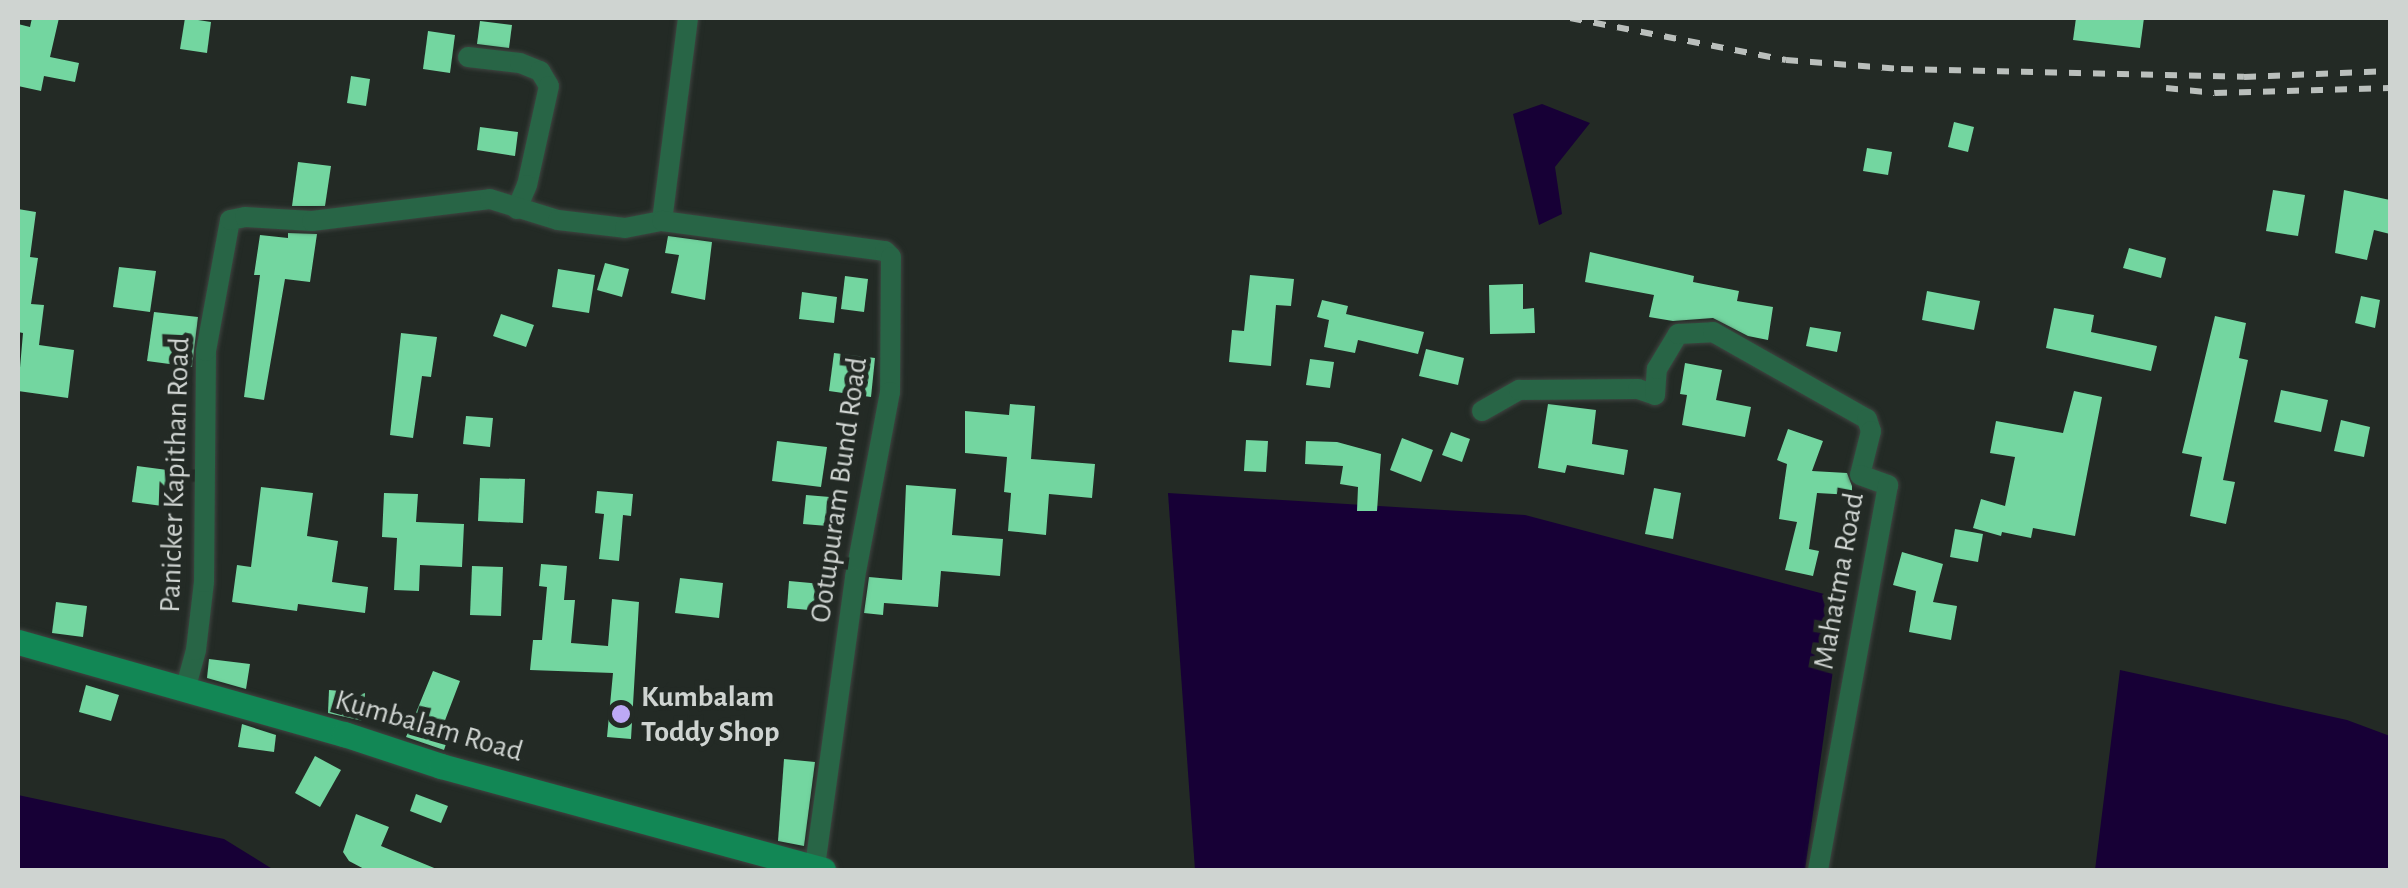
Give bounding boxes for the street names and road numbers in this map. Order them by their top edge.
street label: Panicker Kapithan Road [152,337,198,613]
street label: Ootupuram Bund Road [803,355,875,625]
street label: Mahatma Road [1806,490,1872,672]
street label: Kumbalam Road [331,682,527,770]

